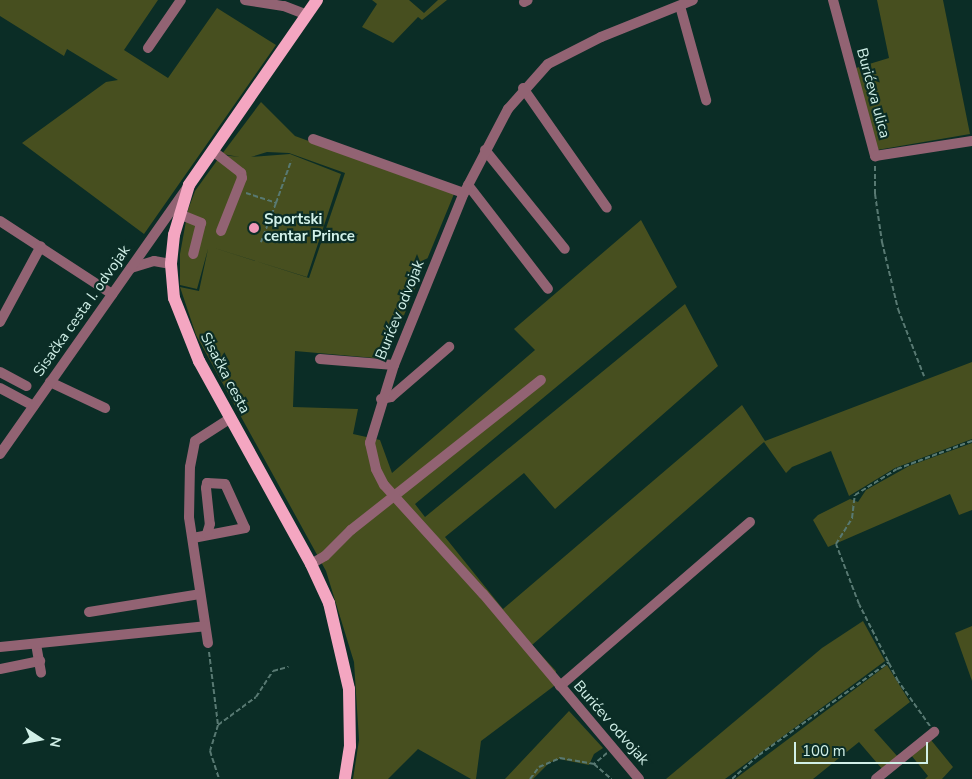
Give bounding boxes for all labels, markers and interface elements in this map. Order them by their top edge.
street label: Burićeva ulica [852,46,894,140]
place label: Sportski centar Prince [264,210,355,245]
marker: Sportski centar Prince [248,222,260,234]
street label: Sisačka cesta I. odvojak [30,242,134,380]
street label: Burićev odvojak [372,258,428,362]
street label: Sisačka cesta [196,329,254,417]
street label: Burićev odvojak [570,677,652,769]
north arrow [15,714,65,764]
scale bar [797,732,931,764]
text: N [45,735,66,749]
text: 100 m [802,741,846,761]

